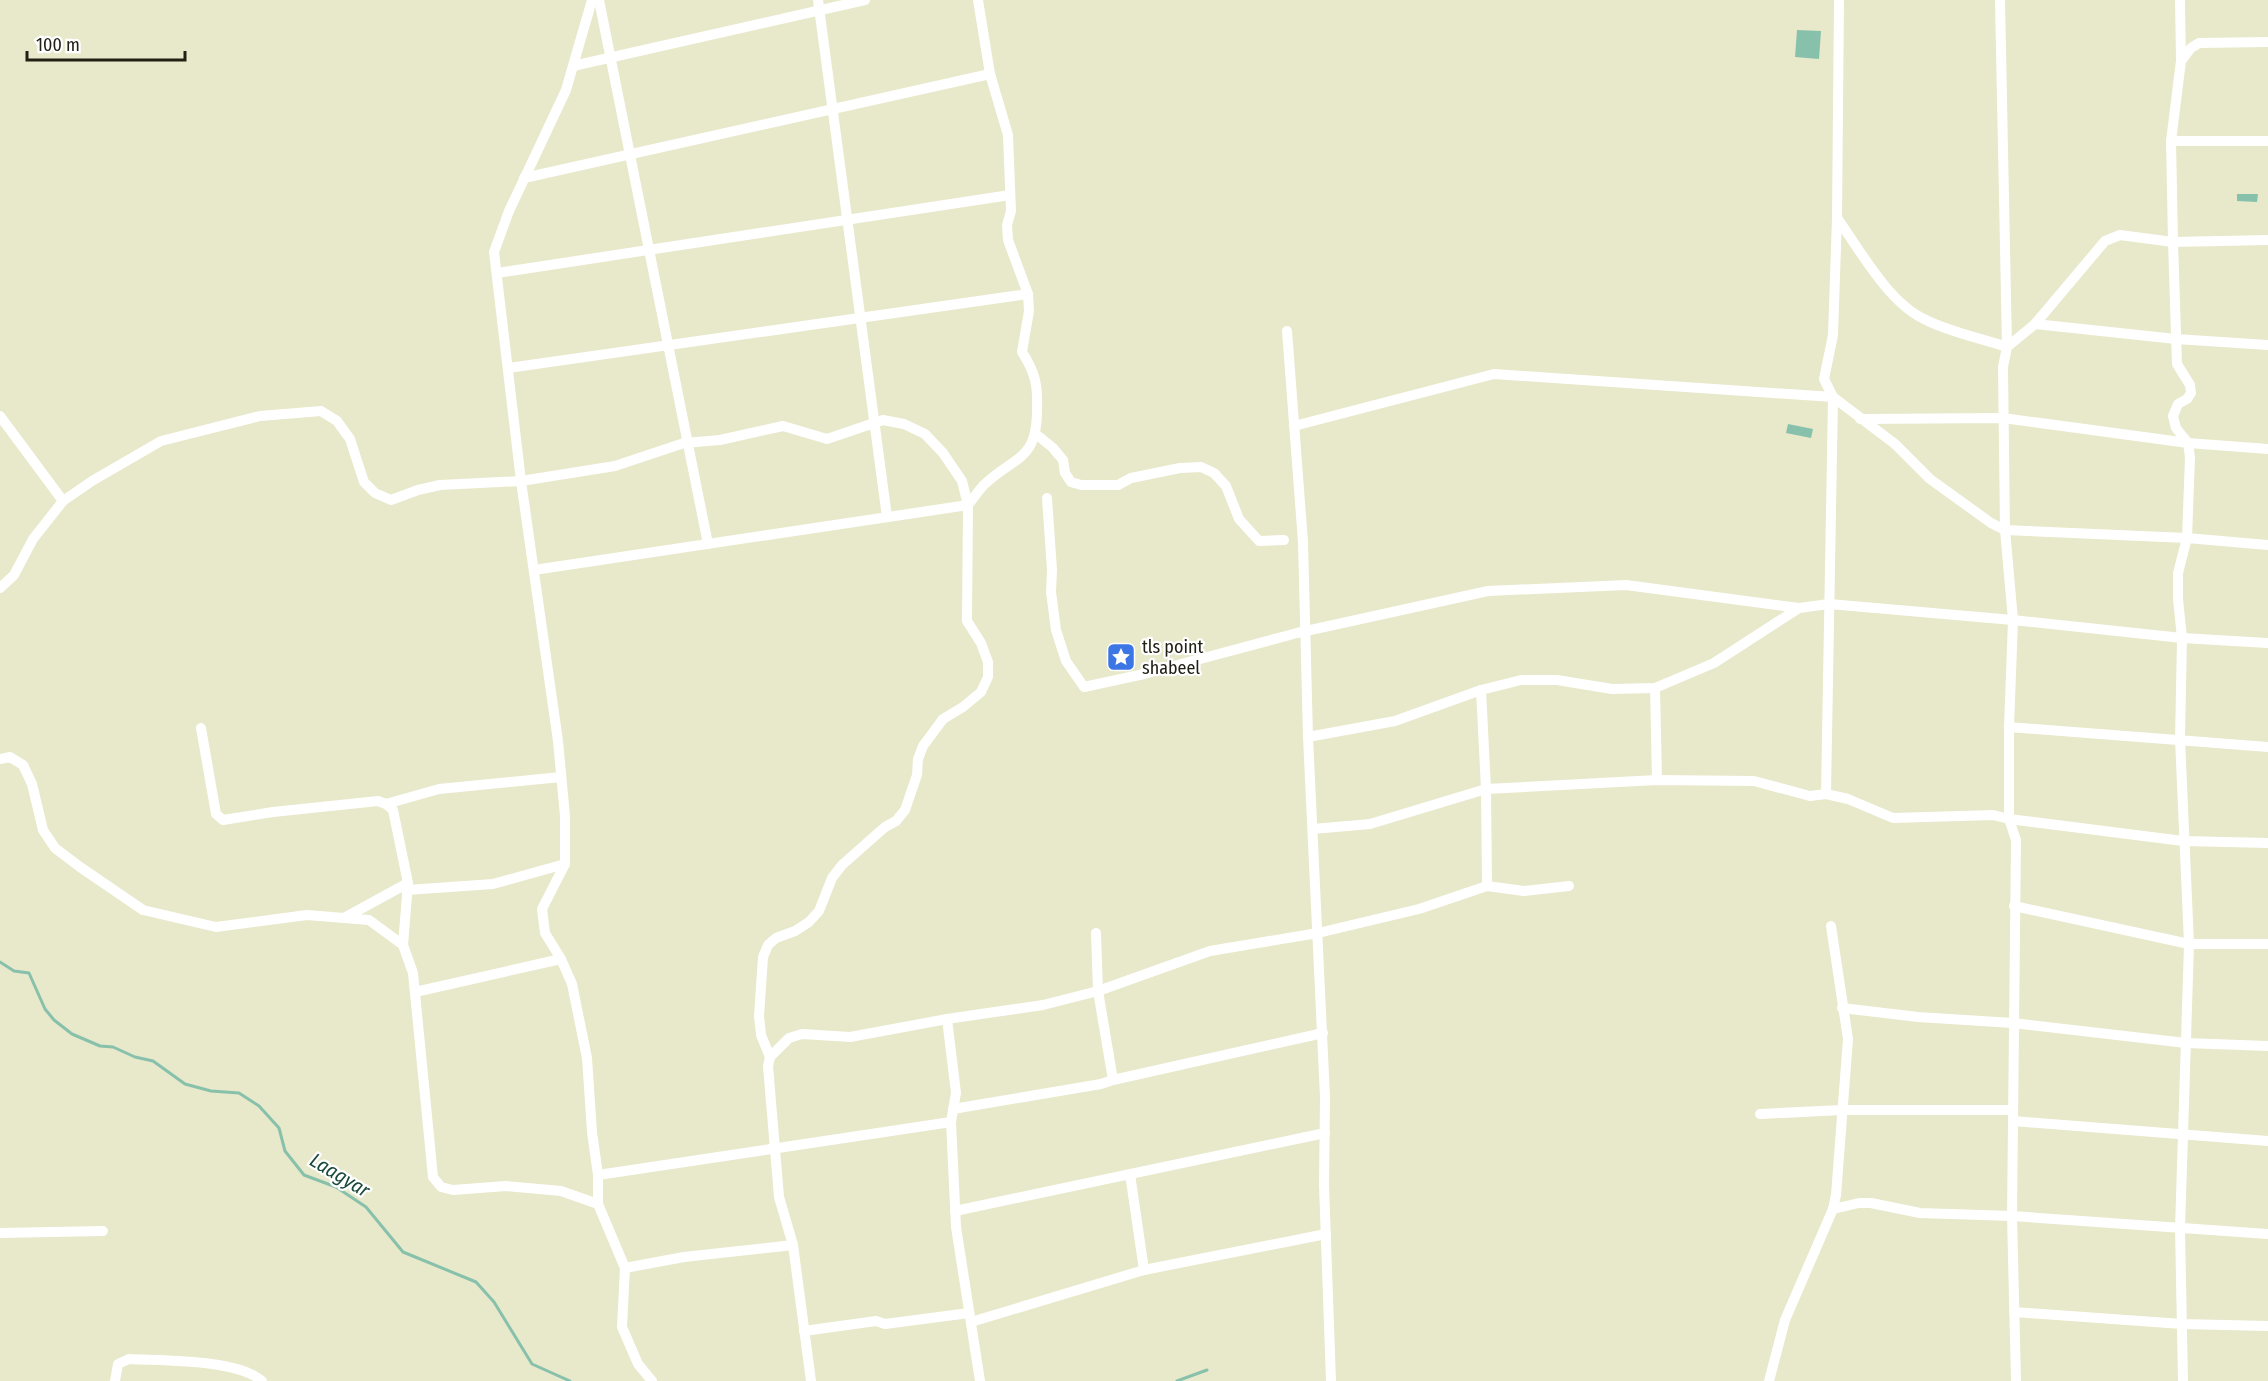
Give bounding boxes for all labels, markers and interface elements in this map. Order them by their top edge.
scale bar [27,24,184,62]
text: 100 m [36,34,80,56]
place label: tls point shabeel [1142,636,1203,679]
place icon: tls point shabeel [1105,641,1137,673]
water label: Laagyar [306,1148,375,1203]

